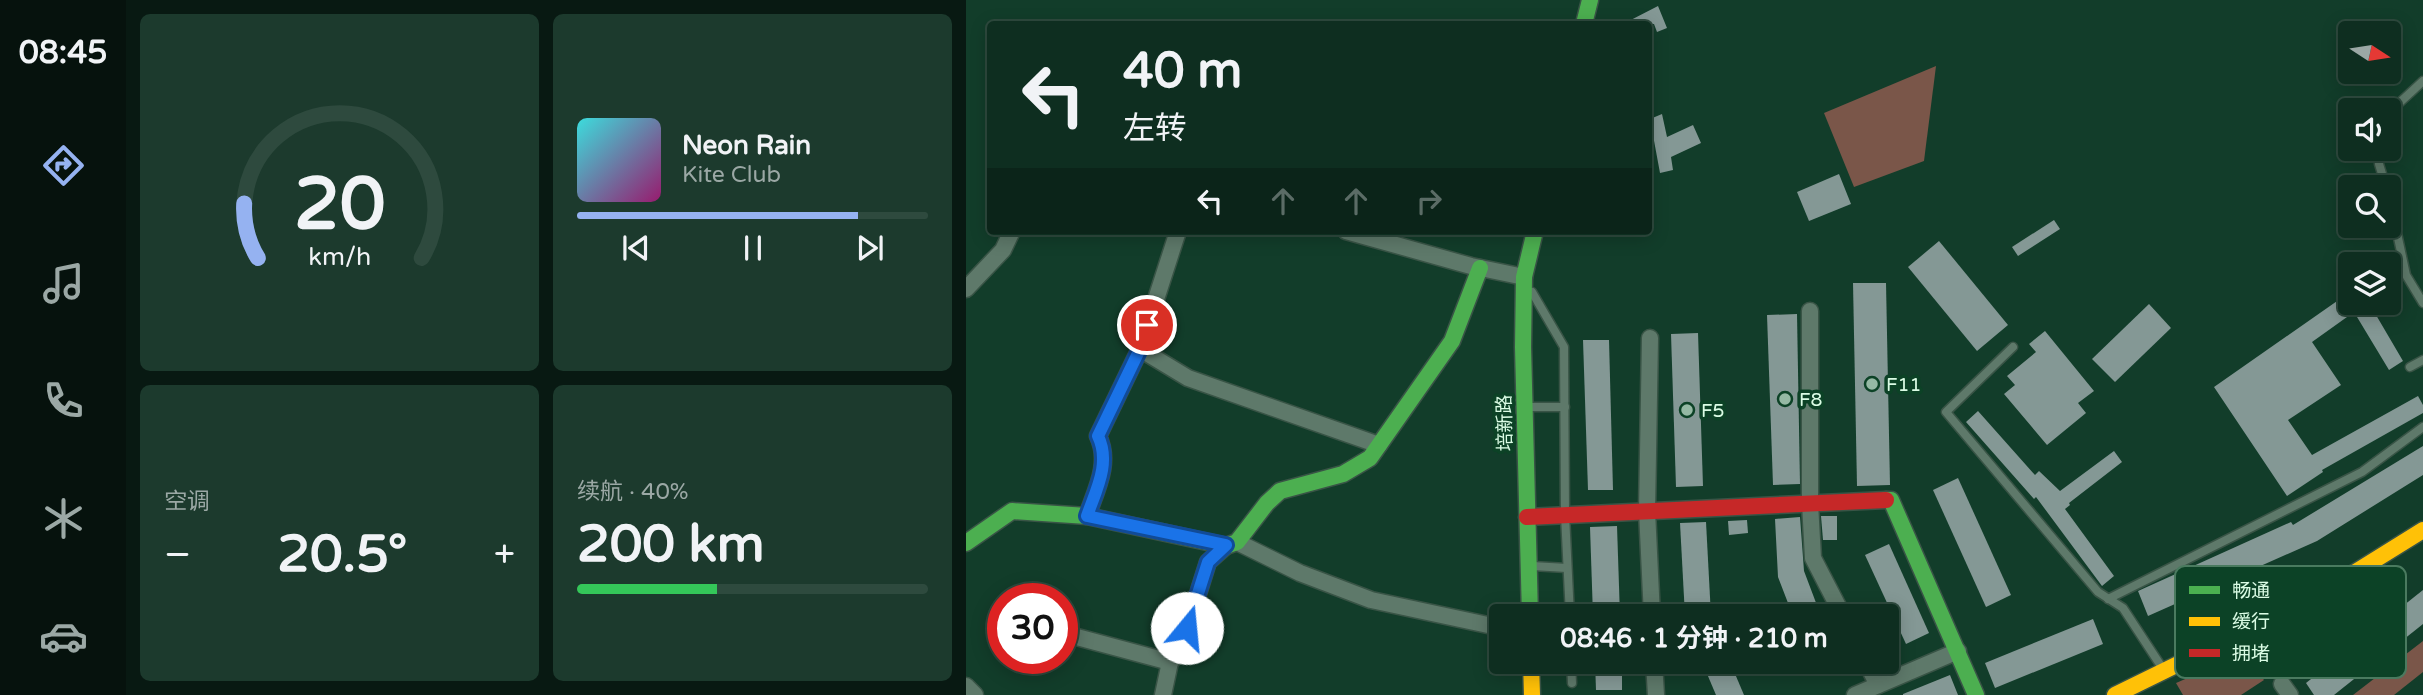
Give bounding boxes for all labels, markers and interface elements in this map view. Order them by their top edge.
north arrow [2338,21,2401,84]
map controls [2338,21,2401,315]
text: 08:45 [19,34,107,72]
text: 40 m [1123,42,1242,101]
icon: left [1008,49,1099,140]
button: sound [2338,98,2401,161]
text: 左转 [1123,110,1187,148]
text: Neon Rain [682,130,811,161]
icon: directions [39,141,88,190]
text: Kite Club [682,161,781,189]
text: 20 [294,162,385,250]
button: search [2338,175,2401,238]
icon: left [1191,182,1229,220]
icon: ahead [1264,182,1302,220]
icon: ahead [1337,182,1375,220]
icon: right [1410,182,1448,220]
icon: previous [617,229,655,267]
icon: pause [734,229,772,267]
icon: next [851,229,889,267]
text: km/h [308,242,371,272]
button: layers [2338,252,2401,315]
icon: music [39,259,88,308]
pin [1117,295,1177,355]
icon: arrive [1128,306,1166,344]
place label: F11 [1886,374,1921,396]
icon: phone [39,376,88,425]
marker: F11 [1864,376,1880,392]
place label: F8 [1799,389,1823,411]
marker: F8 [1777,391,1793,407]
street label: 培新路 [1494,394,1516,452]
place label: F5 [1701,400,1724,422]
marker: F5 [1679,402,1695,418]
text: 续航 · 40% [577,478,689,506]
text: 空调 [164,488,210,516]
icon: climate [39,494,88,543]
text: 200 km [577,513,765,576]
text: 20.5° [277,523,407,586]
text: − [164,532,191,578]
text: + [494,532,515,578]
legend [2175,566,2406,678]
text: 畅通 [2232,580,2270,602]
speed limit sign: 30 [987,583,1078,674]
position arrow [1150,591,1224,665]
text: 缓行 [2232,611,2270,633]
icon: car [39,612,88,661]
text: 08:46 · 1 分钟 · 210 m [1560,623,1828,654]
text: 拥堵 [2232,643,2270,665]

